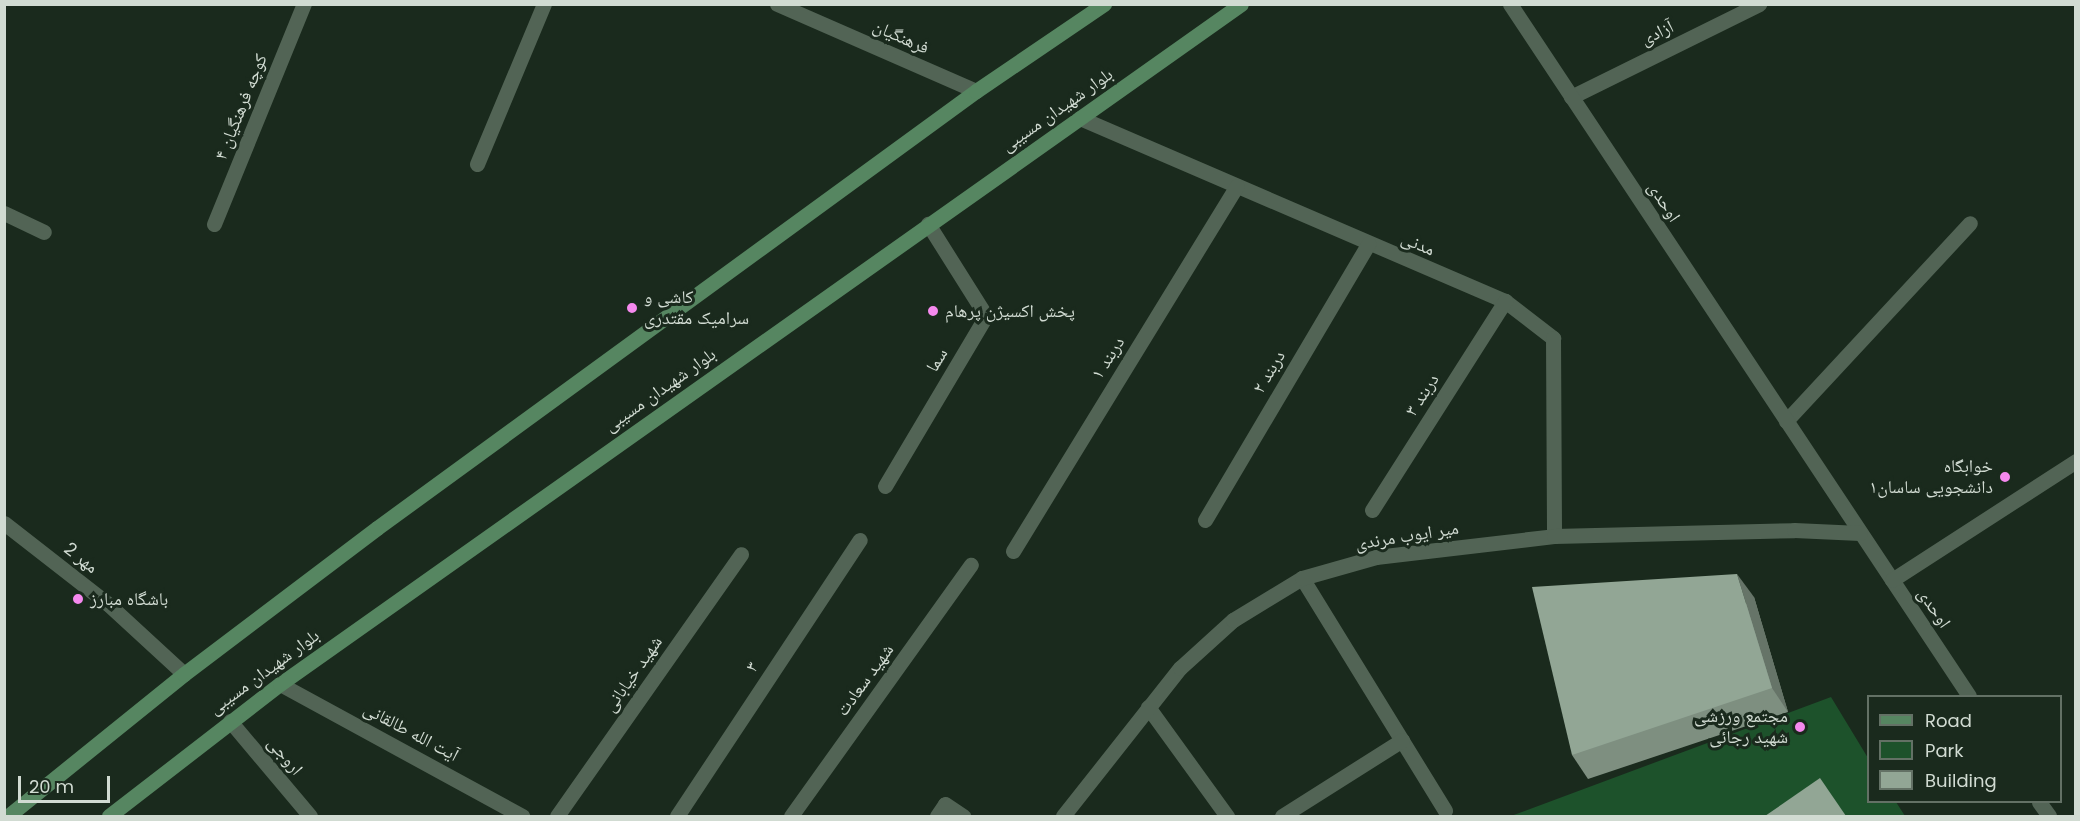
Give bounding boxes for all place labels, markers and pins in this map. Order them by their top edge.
place label: کاشی و سرامیک مقتدری [644,287,749,330]
place label: پخش اکسیژن پرهام [945,300,1075,322]
marker: کاشی و سرامیک مقتدری [625,301,639,315]
marker: پخش اکسیژن پرهام [926,304,940,318]
place label: خوابگاه دانشجویی ساسان۱ [1869,456,1993,498]
marker: خوابگاه دانشجویی ساسان۱ [1998,470,2012,484]
place label: باشگاه مبارز [90,588,168,610]
marker: باشگاه مبارز [71,592,85,606]
place label: مجتمع ورزشی شهید رجائی [1694,706,1788,748]
marker: مجتمع ورزشی شهید رجائی [1793,720,1807,734]

